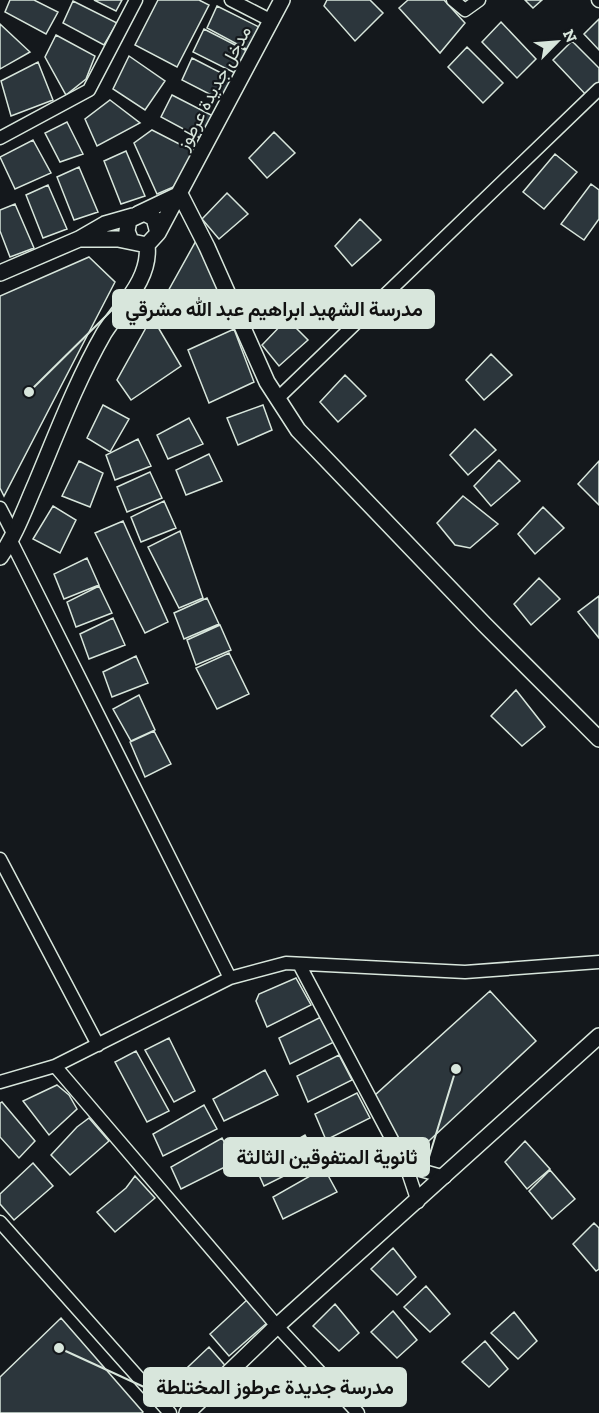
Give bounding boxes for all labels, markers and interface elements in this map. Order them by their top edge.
north arrow [527,12,587,72]
street label: مدخل جديدة عرطوز [172,22,256,155]
text: N [559,26,581,45]
callout: مدرسة الشهيد ابراهيم عبد الله مشرقي [113,290,434,328]
text: مدرسة الشهيد ابراهيم عبد الله مشرقي [125,297,423,326]
callout: ثانوية المتفوقين الثالثة [224,1138,429,1176]
text: ثانوية المتفوقين الثالثة [236,1145,418,1170]
callout: مدرسة جديدة عرطوز المختلطة [144,1368,406,1406]
text: مدرسة جديدة عرطوز المختلطة [156,1375,394,1400]

